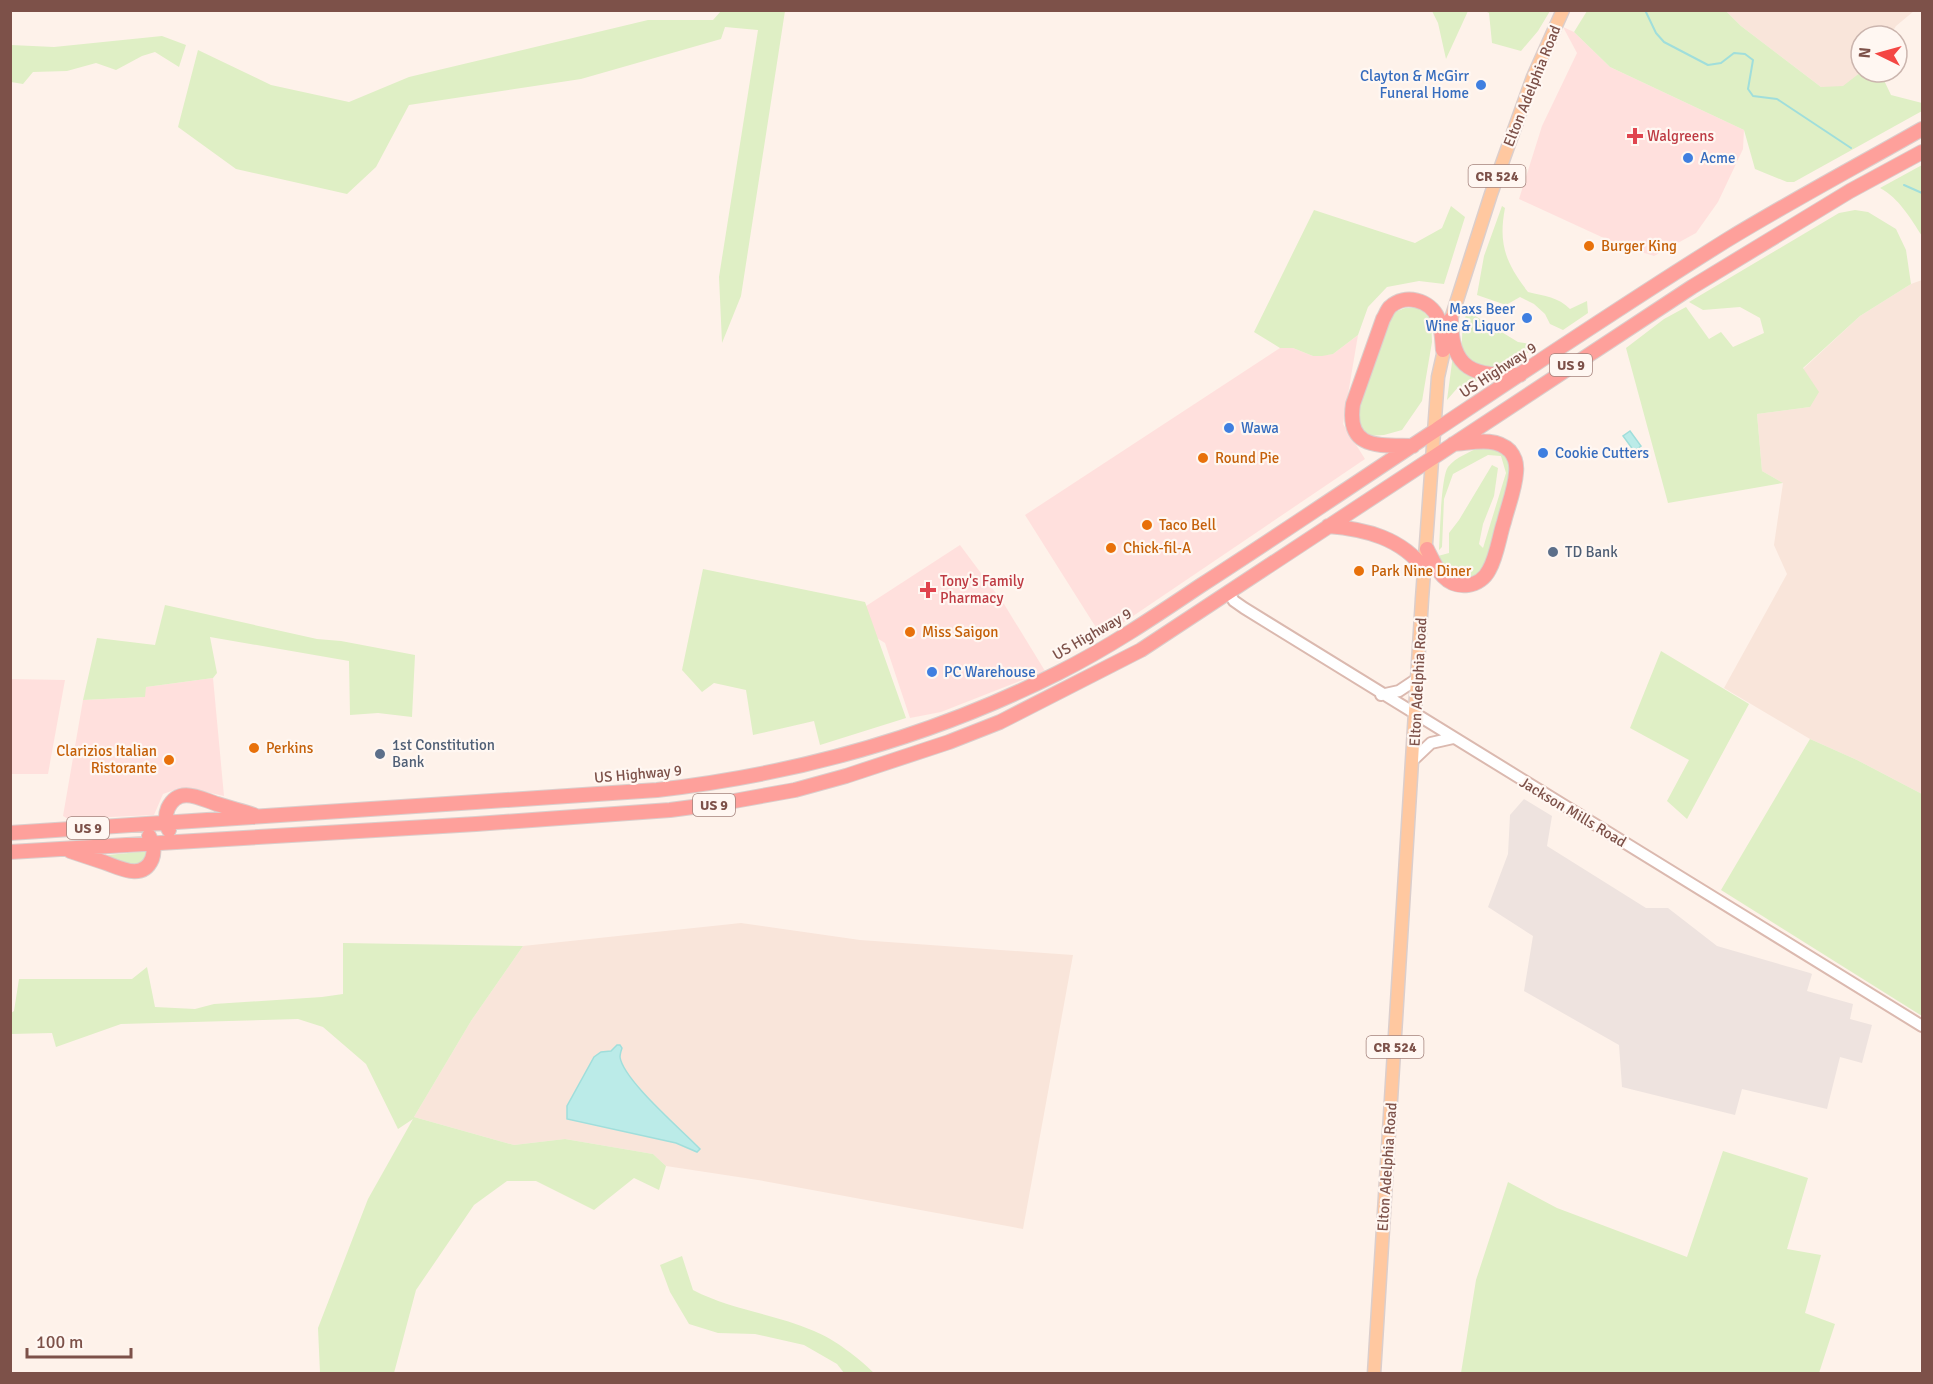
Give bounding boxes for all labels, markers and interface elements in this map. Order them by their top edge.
street label: Elton Adelphia Road [1499,23,1565,149]
north arrow [1849,24,1909,84]
text: N [1855,46,1876,59]
place label: Clayton & McGirr Funeral Home [1360,67,1469,102]
marker: Clayton & McGirr Funeral Home [1474,78,1488,92]
place label: Walgreens [1647,127,1714,145]
marker: Walgreens [1628,129,1642,143]
place label: Acme [1700,149,1736,167]
marker: Acme [1681,151,1695,165]
road number: CR 524 [1468,165,1526,187]
place label: Burger King [1601,237,1677,255]
marker: Burger King [1582,239,1596,253]
place label: Maxs Beer Wine & Liquor [1426,300,1515,335]
marker: Maxs Beer Wine & Liquor [1520,311,1534,325]
street label: US Highway 9 [1456,338,1540,402]
road number: US 9 [1550,354,1592,376]
place label: Wawa [1241,419,1279,437]
marker: Wawa [1222,421,1236,435]
place label: Cookie Cutters [1555,444,1649,462]
marker: Cookie Cutters [1536,446,1550,460]
place label: Round Pie [1215,449,1279,467]
marker: Round Pie [1196,451,1210,465]
place label: Taco Bell [1159,516,1216,534]
marker: Taco Bell [1140,518,1154,532]
place label: Chick-fil-A [1123,539,1191,557]
marker: Chick-fil-A [1104,541,1118,555]
place label: TD Bank [1565,543,1618,561]
marker: TD Bank [1546,545,1560,559]
place label: Park Nine Diner [1371,562,1472,580]
marker: Park Nine Diner [1352,564,1366,578]
place label: Tony's Family Pharmacy [940,572,1024,607]
marker: Tony's Family Pharmacy [921,583,935,597]
street label: US Highway 9 [1049,604,1135,664]
street label: Elton Adelphia Road [1406,617,1430,747]
place label: Miss Saigon [922,623,999,641]
marker: Miss Saigon [903,625,917,639]
place label: PC Warehouse [944,663,1036,681]
marker: PC Warehouse [925,665,939,679]
place label: 1st Constitution Bank [392,736,495,771]
place label: Perkins [266,739,314,757]
marker: Perkins [247,741,261,755]
place label: Clarizios Italian Ristorante [56,742,157,777]
marker: 1st Constitution Bank [373,747,387,761]
marker: Clarizios Italian Ristorante [162,753,176,767]
street label: US Highway 9 [593,761,683,787]
street label: Jackson Mills Road [1516,773,1630,851]
road number: US 9 [693,794,735,816]
road number: US 9 [67,817,109,839]
road number: CR 524 [1366,1036,1424,1058]
street label: Elton Adelphia Road [1374,1102,1400,1232]
scale bar [27,1321,130,1359]
text: 100 m [36,1331,83,1353]

